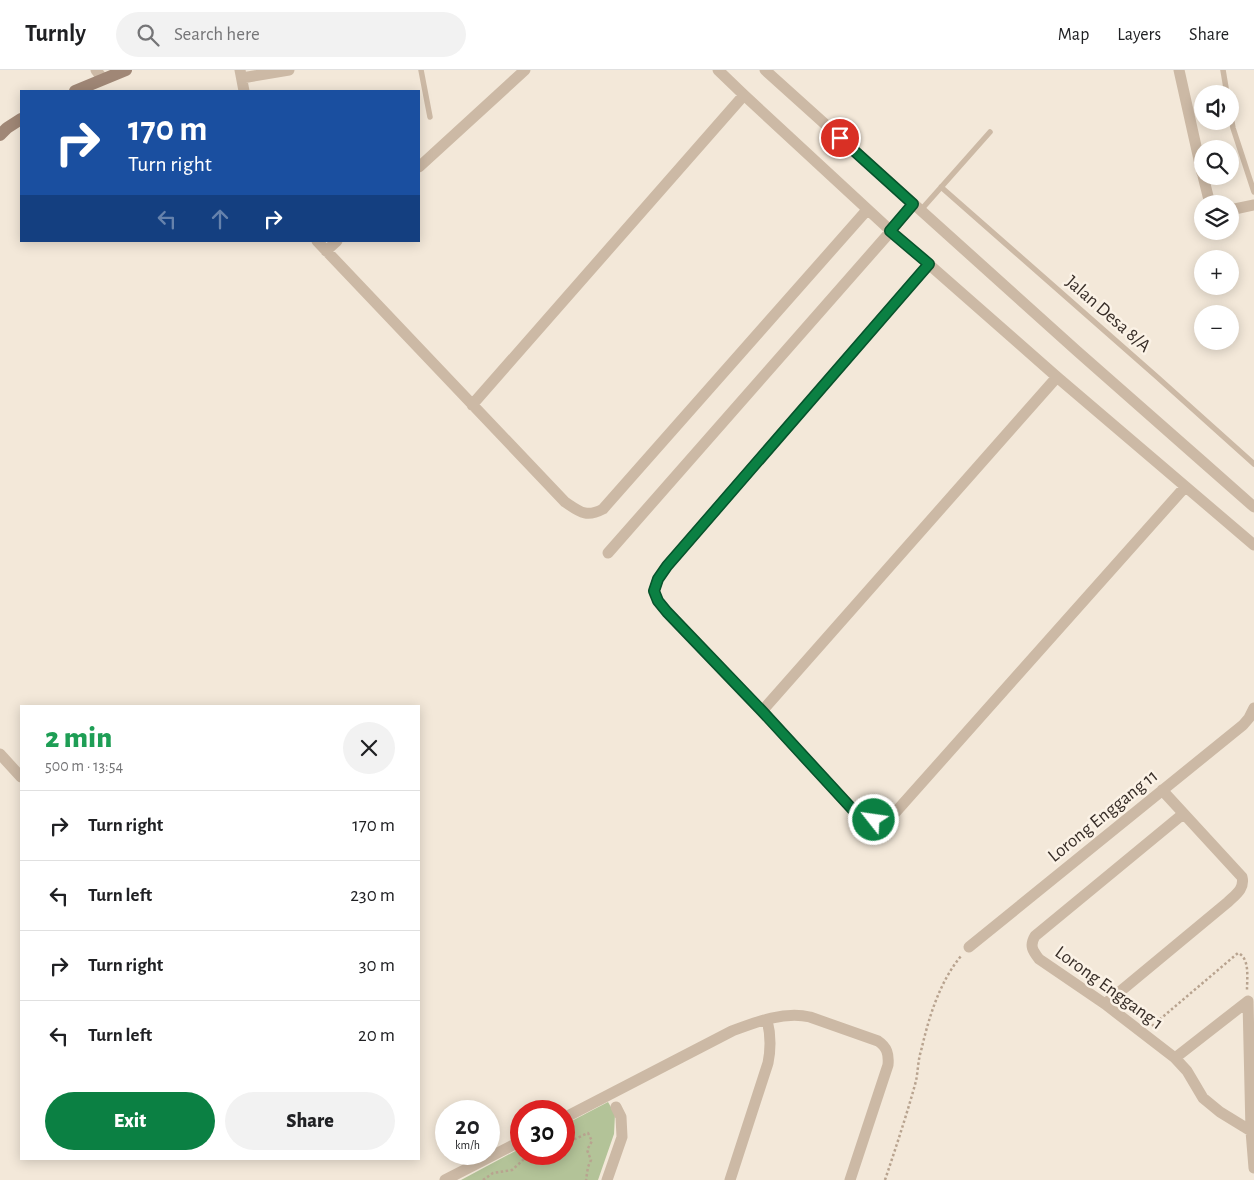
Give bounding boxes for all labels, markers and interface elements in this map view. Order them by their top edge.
search box [116,12,466,57]
icon: search [134,21,162,49]
text: Turnly [25,22,86,46]
text: Search here [174,25,260,44]
text: Map [1058,26,1089,44]
text: Layers [1117,26,1161,44]
text: Share [1189,26,1229,44]
map controls [1194,85,1239,350]
button: sound [1194,85,1239,130]
icon: right [45,110,110,175]
text: 170 m [128,112,208,147]
pin [819,117,861,159]
icon: arrive [826,124,854,152]
button: search [1194,140,1239,185]
text: Turn right [128,153,212,175]
button: layers [1194,195,1239,240]
icon: left [153,205,181,233]
icon: ahead [206,205,234,233]
icon: right [259,205,287,233]
button: + [1194,250,1239,295]
street label: Jalan Desa 8/A [1062,272,1154,356]
button: − [1194,305,1239,350]
button: close [343,722,395,774]
text: 2 min [45,723,112,753]
text: 500 m · 13:54 [45,758,123,774]
street label: Lorong Enggang 11 [1045,766,1161,866]
position arrow [847,793,899,845]
icon: right [45,812,73,840]
text: Turn right [88,816,163,835]
text: 170 m [352,816,395,835]
icon: left [45,882,73,910]
text: Turn left [88,886,152,905]
text: 230 m [350,886,395,905]
street label: Lorong Enggang 1 [1051,943,1167,1033]
icon: right [45,952,73,980]
text: Turn right [88,956,163,975]
text: 30 m [359,956,395,975]
icon: left [45,1022,73,1050]
text: Turn left [88,1026,152,1045]
text: 20 m [358,1026,395,1045]
button: Exit [45,1092,215,1150]
button: Share [225,1092,395,1150]
speed limit sign: 30 [510,1100,575,1165]
text: 20 [455,1114,480,1139]
text: km/h [455,1139,480,1151]

